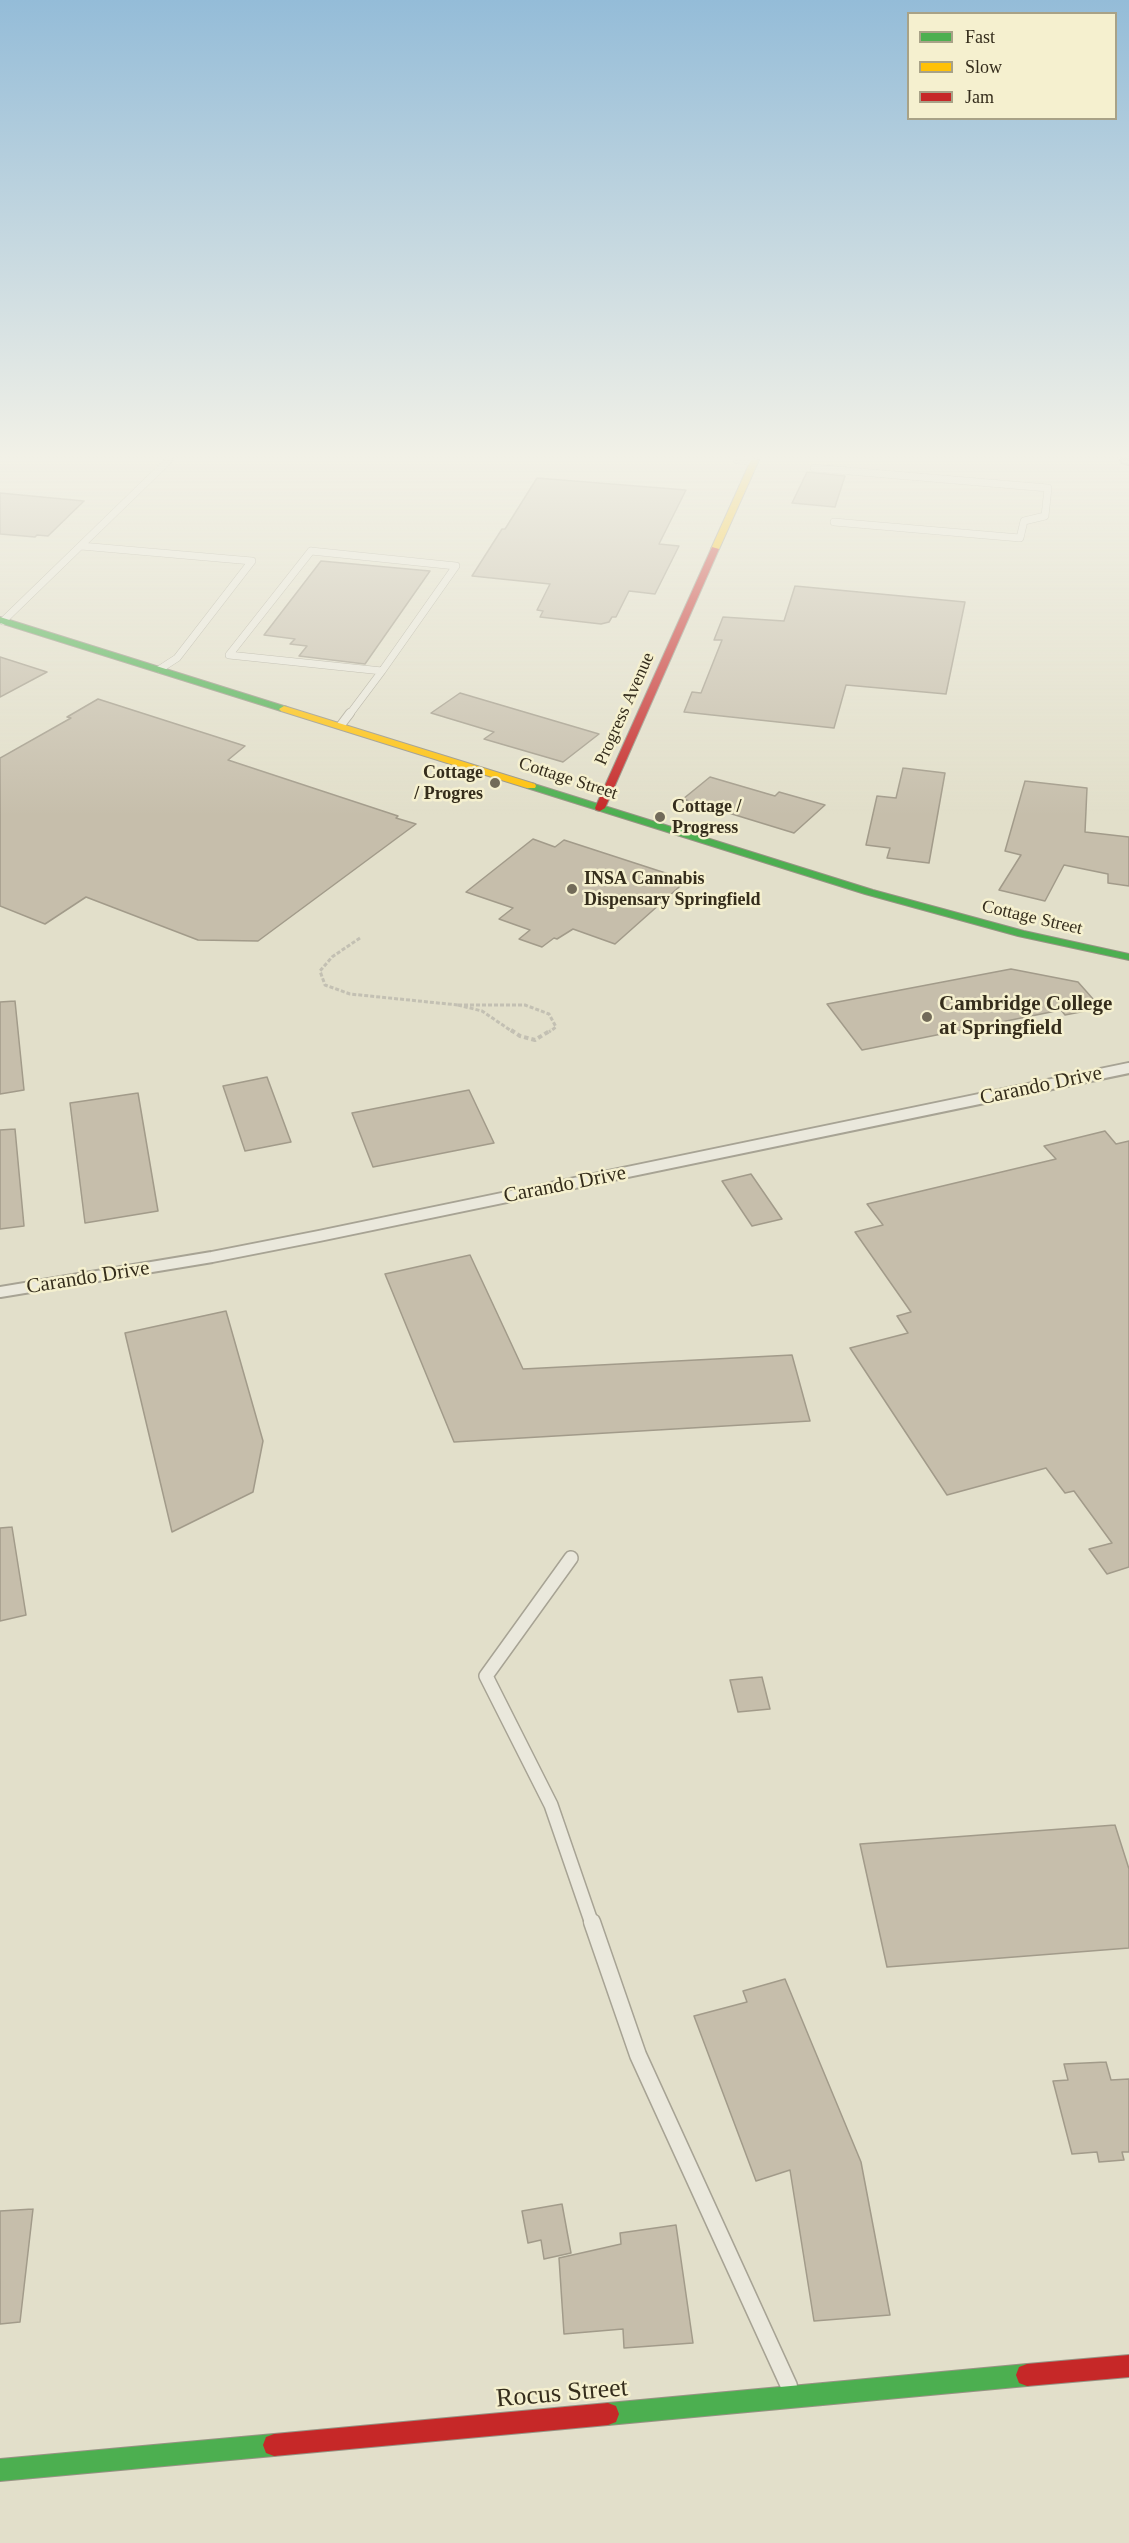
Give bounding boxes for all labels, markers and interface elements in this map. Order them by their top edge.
legend [907,12,1117,120]
text: Fast [965,27,995,47]
text: Slow [965,57,1002,77]
text: Jam [965,87,994,107]
street label: Progress Avenue [590,649,660,769]
street label: Cottage Street [516,753,620,805]
place label: Cottage / Progres [414,762,483,804]
marker: Cottage / Progres [488,776,502,790]
place label: Cottage / Progress [672,796,741,838]
marker: Cottage / Progress [653,810,667,824]
place label: INSA Cannabis Dispensary Springfield [584,868,761,910]
marker: INSA Cannabis Dispensary Springfield [565,882,579,896]
street label: Cottage Street [980,896,1084,940]
place label: Cambridge College at Springfield [939,992,1112,1042]
marker: Cambridge College at Springfield [920,1010,934,1024]
street label: Carando Drive [978,1061,1104,1111]
street label: Carando Drive [502,1161,628,1209]
street label: Carando Drive [25,1256,151,1300]
street label: Rocus Street [495,2373,629,2415]

